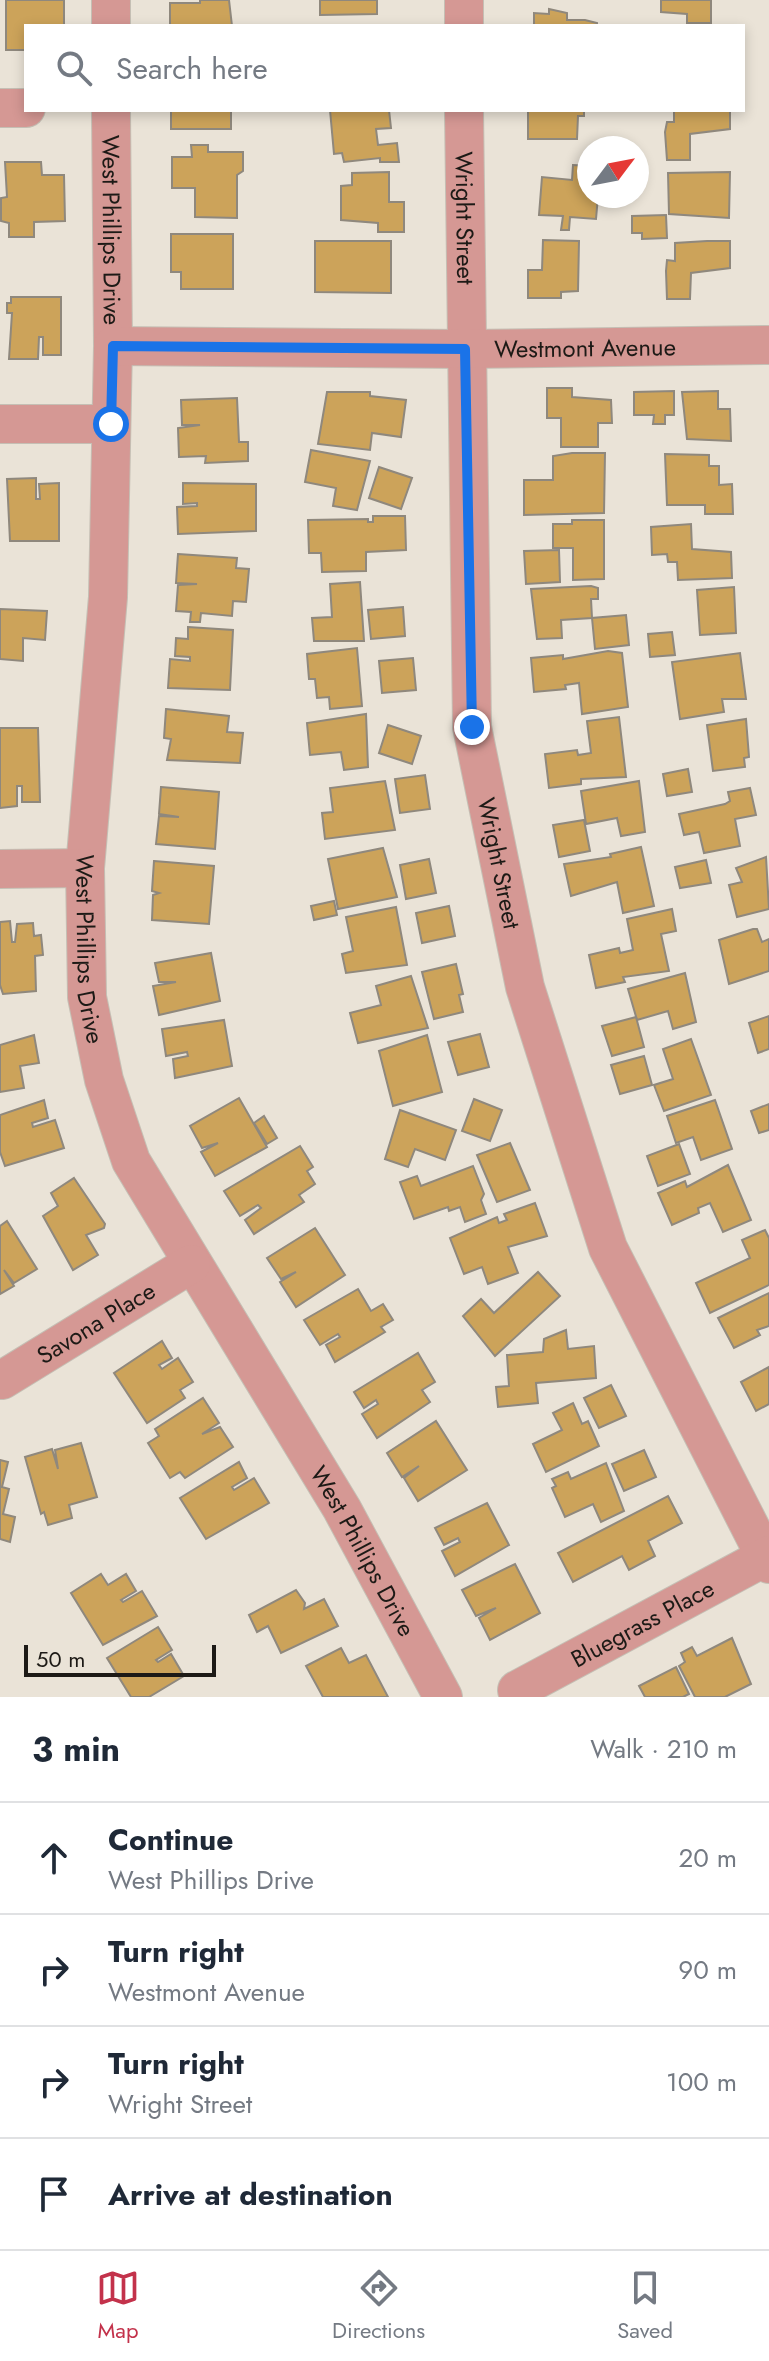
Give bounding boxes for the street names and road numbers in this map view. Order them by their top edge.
street label: West Phillips Drive [94,135,130,325]
street label: Wright Street [447,151,484,285]
street label: Westmont Avenue [494,329,676,366]
street label: Wright Street [469,794,530,932]
street label: West Phillips Drive [67,852,114,1047]
street label: Savona Place [30,1273,162,1372]
street label: West Phillips Drive [302,1459,425,1642]
street label: Bluegrass Place [564,1570,720,1676]

